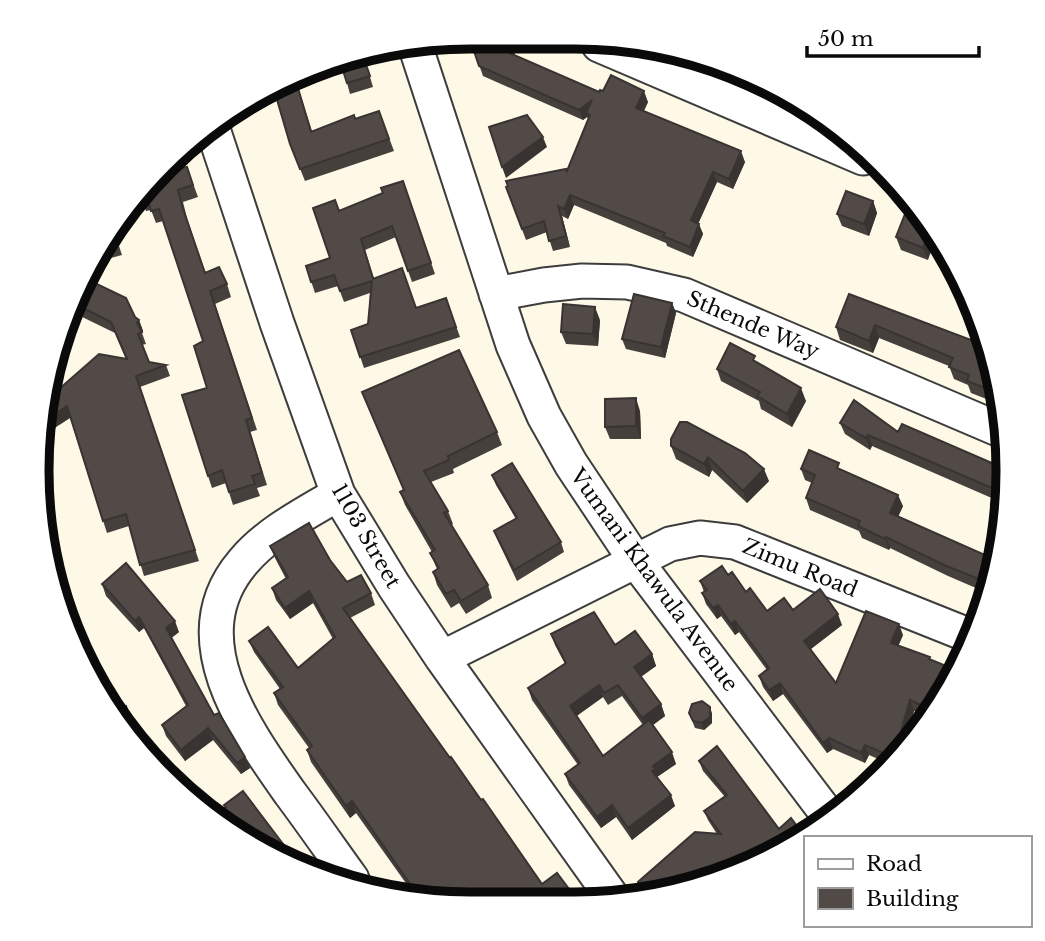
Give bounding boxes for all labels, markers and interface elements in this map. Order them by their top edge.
scale bar [807,14,978,58]
text: 50 m [818,26,874,52]
street label: Sthende Way [683,285,824,365]
street label: Vumani Khawula Avenue [564,463,744,696]
street label: 1103 Street [326,479,406,593]
street label: Zimu Road [739,533,861,603]
legend [804,836,1031,927]
text: Road [866,851,922,877]
text: Building [866,886,959,912]

